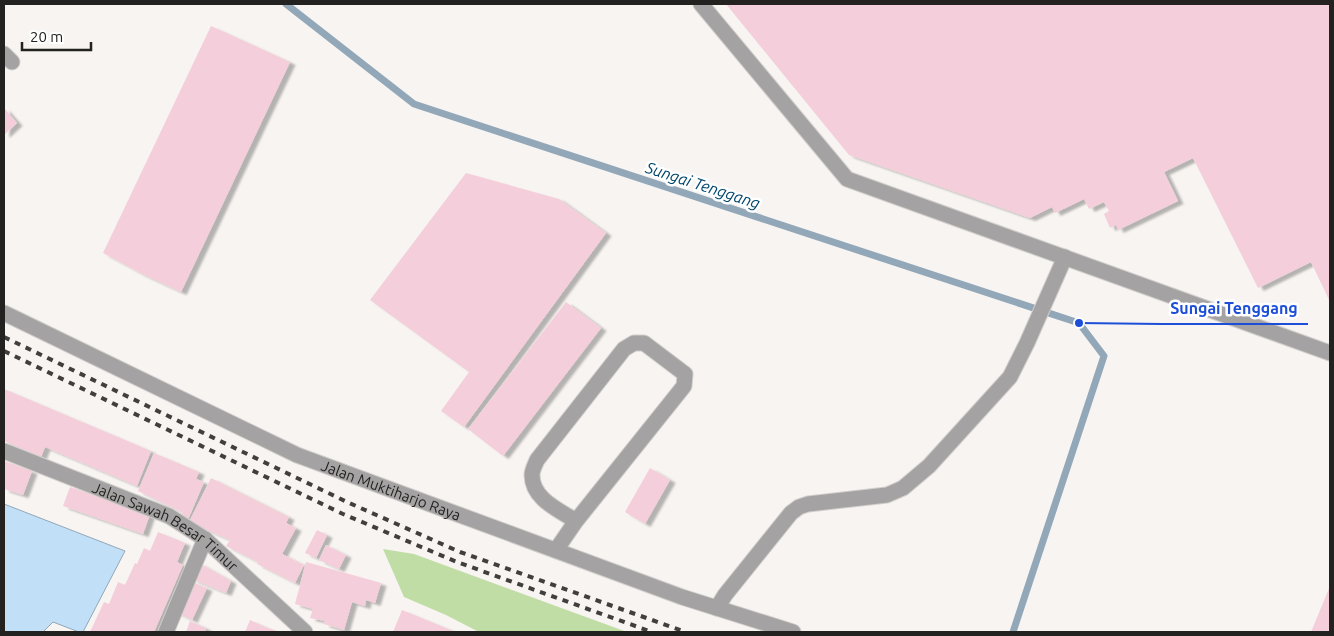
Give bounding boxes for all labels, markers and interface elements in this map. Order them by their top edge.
scale bar [22,20,91,52]
text: 20 m [30,28,63,45]
water label: Sungai Tenggang [643,158,763,212]
callout: Sungai Tenggang [1161,293,1308,324]
text: Sungai Tenggang [1170,299,1298,317]
street label: Jalan Muktiharjo Raya [319,456,463,523]
street label: Jalan Sawah Besar Timur [90,478,242,574]

